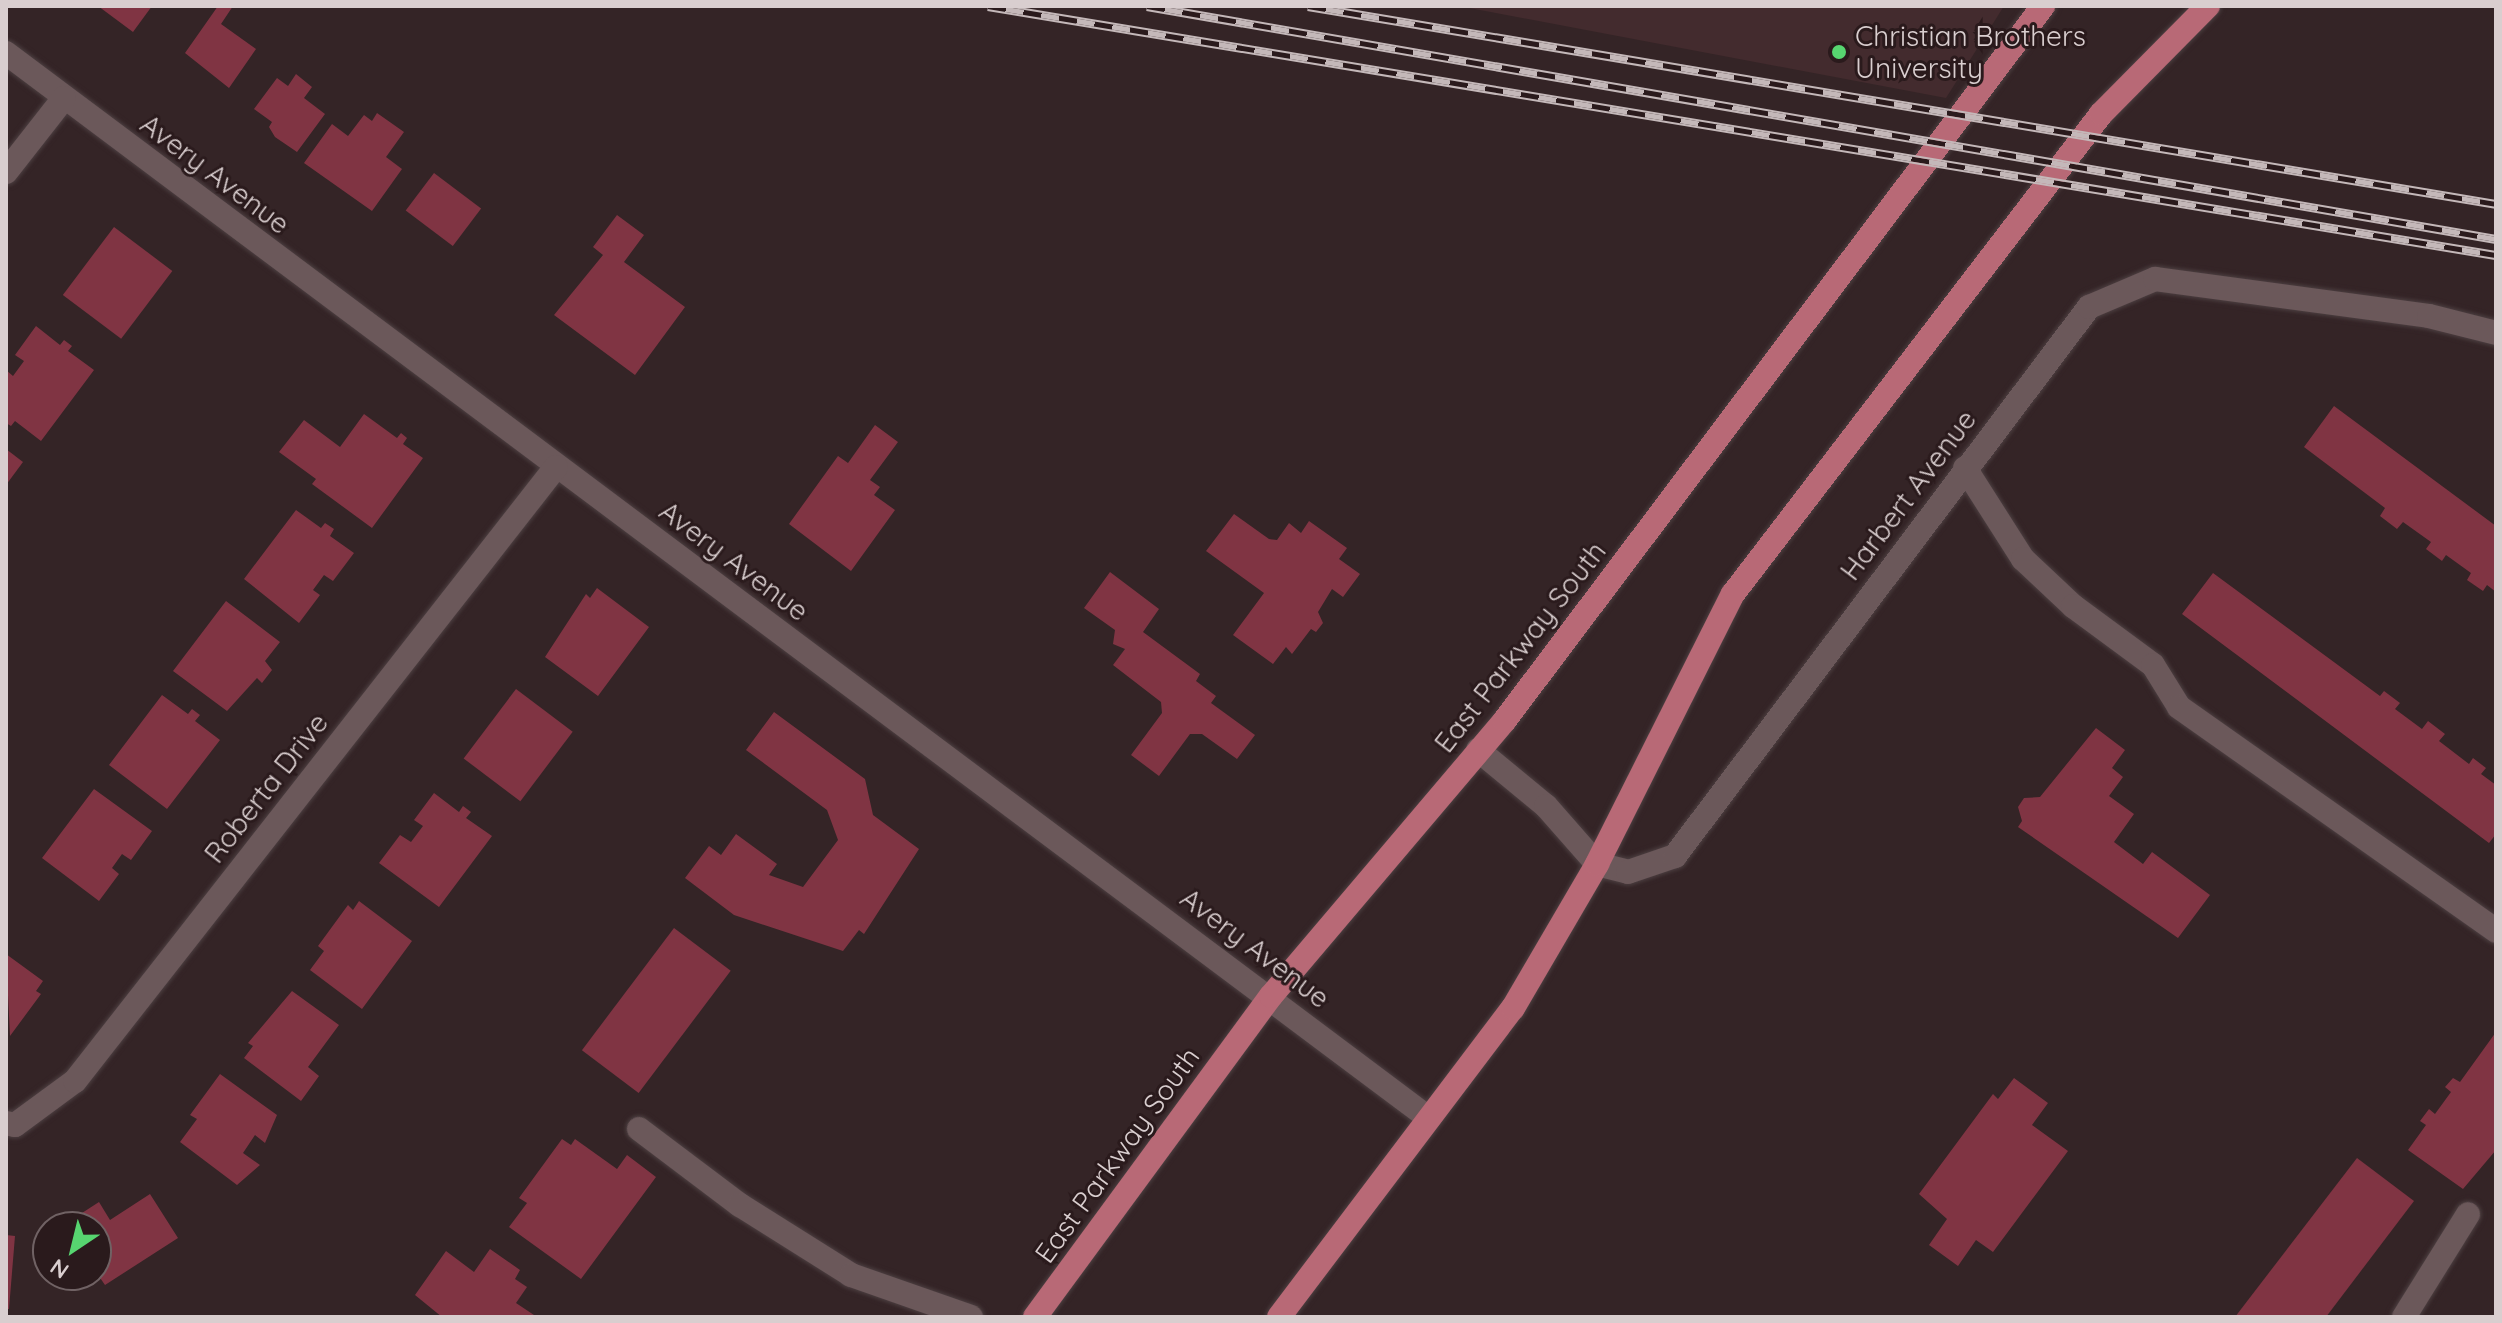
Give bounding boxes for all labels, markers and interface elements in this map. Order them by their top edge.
place label: Christian Brothers University [1855,19,2086,85]
marker: Christian Brothers University [1830,43,1848,61]
street label: Avery Avenue [134,107,296,241]
street label: Harbert Avenue [1833,403,1983,587]
street label: Avery Avenue [653,494,815,628]
street label: East Parkway South [1427,535,1613,759]
street label: Roberta Drive [197,706,335,870]
street label: Avery Avenue [1174,881,1336,1015]
street label: East Parkway South [1028,1041,1206,1269]
north arrow [32,1211,112,1291]
text: N [45,1253,74,1285]

